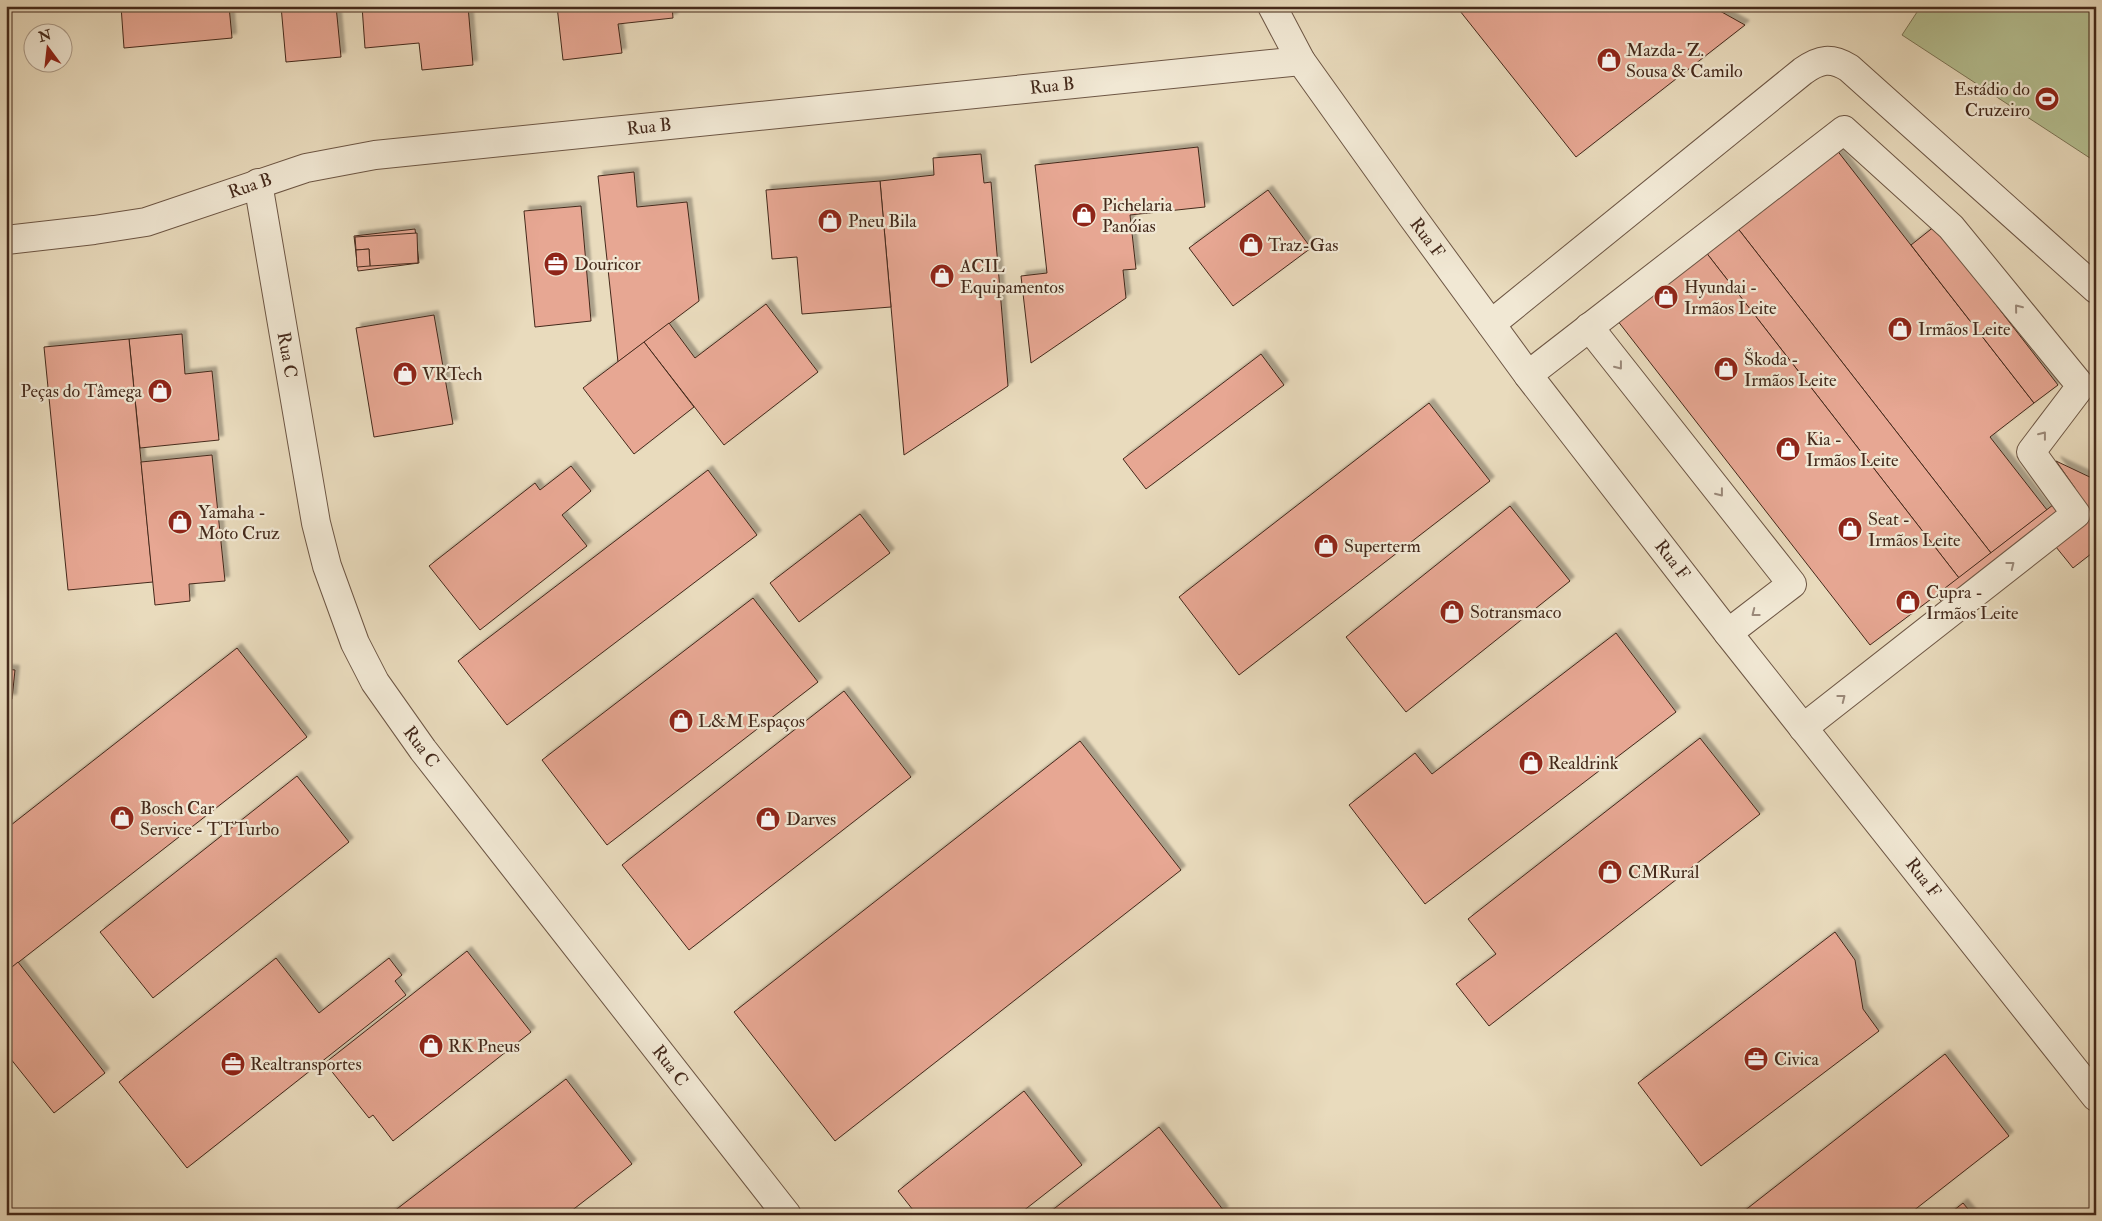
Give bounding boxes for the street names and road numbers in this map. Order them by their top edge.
street label: Rua B [1028,72,1076,100]
street label: Rua B [625,113,673,141]
street label: Rua B [225,168,275,204]
street label: Rua F [1404,213,1450,263]
street label: Rua C [272,330,302,380]
street label: Rua F [1649,535,1695,585]
street label: Rua C [398,722,444,772]
street label: Rua F [1900,853,1946,903]
street label: Rua C [647,1041,693,1091]

